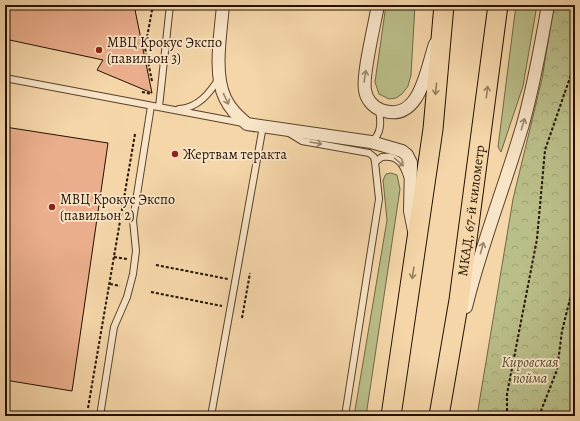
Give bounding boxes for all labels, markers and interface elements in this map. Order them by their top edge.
place label: МВЦ Крокус Экспо (павильон 3) [107,33,222,68]
marker: МВЦ Крокус Экспо (павильон 3) [94,45,104,55]
one-way arrow [362,70,370,83]
one-way arrow [433,82,440,95]
one-way arrow [483,86,491,99]
one-way arrow [223,92,230,104]
one-way arrow [520,118,527,131]
one-way arrow [309,139,322,147]
street label: МКАД, 67-й километр [453,144,489,277]
place label: Жертвам теракта [183,145,287,164]
marker: Жертвам теракта [170,149,180,159]
one-way arrow [394,158,404,167]
place label: МВЦ Крокус Экспо (павильон 2) [60,190,175,225]
marker: МВЦ Крокус Экспо (павильон 2) [47,202,57,212]
one-way arrow [479,242,486,255]
one-way arrow [409,266,417,279]
park label: Кировская пойма [501,353,559,388]

